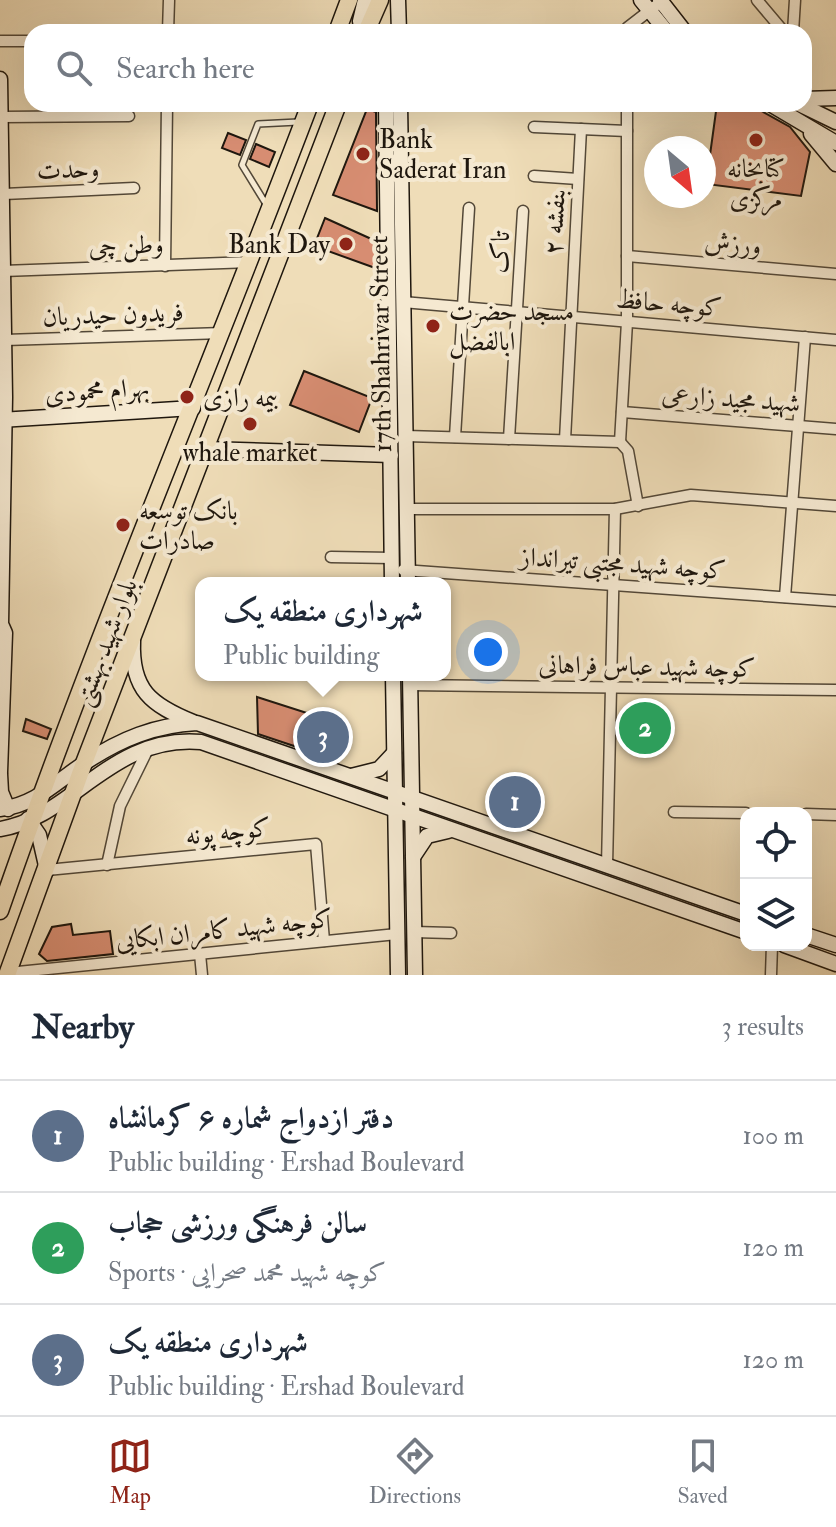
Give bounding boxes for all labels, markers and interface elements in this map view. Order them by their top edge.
search box [24,24,812,112]
icon: search [52,46,96,90]
text: Search here [116,50,255,87]
place label: Bank Saderat Iran [379,124,506,186]
marker: کتابخانه مرکزی [747,131,765,149]
north arrow [644,136,716,208]
marker: Bank Saderat Iran [354,145,372,163]
street label: وحدت [36,153,100,187]
place label: کتابخانه مرکزی [727,153,785,216]
street label: بنفشه ۲ [537,188,573,256]
street label: ورزش [703,226,763,262]
street label: وطن چی [88,229,164,264]
place label: Bank Day [228,229,331,261]
street label: تاک [483,229,518,274]
marker: Bank Day [337,235,355,253]
street label: 17th Shahrivar Street [363,235,399,453]
street label: کوچه حافظ [615,283,723,326]
place label: مسجد حضرت ابالفضل [449,296,574,359]
street label: فریدون حیدریان [42,297,184,333]
marker: مسجد حضرت ابالفضل [424,317,442,335]
street label: بهرام محمودی [44,371,151,417]
street label: شهید مجید زارعی [660,378,801,420]
place label: بیمه رازی [203,382,278,414]
marker: بیمه رازی [178,388,196,406]
marker: whale market [241,415,259,433]
place label: whale market [183,437,317,469]
place label: بانک توسعه صادرات [139,495,238,557]
marker: بانک توسعه صادرات [114,516,132,534]
street label: کوچه شهید مجتبی تیرانداز [516,541,727,591]
street label: بلوار شهید بهشتی [67,574,147,711]
popup [195,577,451,681]
text: شهرداری منطقه یک [223,593,423,630]
your location [468,632,508,672]
text: Public building [223,640,379,672]
street label: کوچه شهید عباس فراهانی [538,649,756,686]
pin: 2 [619,698,671,758]
pin: 3 [297,707,349,767]
pin: 1 [489,772,541,832]
map controls [740,807,812,951]
button: locate [740,807,812,879]
street label: کوچه پونه [184,812,273,854]
button: layers [740,879,812,951]
street label: کوچه شهید کامران ابکایی [114,903,334,958]
text: Nearby [32,1006,134,1049]
text: 3 results [722,1011,804,1043]
text: دفتر ازدواج شماره ۶ کرمانشاه [108,1100,394,1137]
text: 1 [53,1120,63,1152]
text: 100 m [743,1120,804,1152]
text: Public building · Ershad Boulevard [108,1147,465,1179]
text: سالن فرهنگی ورزشی حجاب [108,1205,367,1242]
text: 2 [51,1232,65,1264]
text: 120 m [743,1232,804,1264]
text: Sports · کوچه شهید محمد صحرایی [108,1257,386,1289]
text: شهرداری منطقه یک [108,1324,308,1361]
text: 3 [53,1344,63,1376]
text: 120 m [743,1344,804,1376]
text: Public building · Ershad Boulevard [108,1371,465,1403]
tab: Map [108,1434,152,1510]
tab: Directions [369,1434,461,1510]
tab: Saved [678,1434,728,1510]

